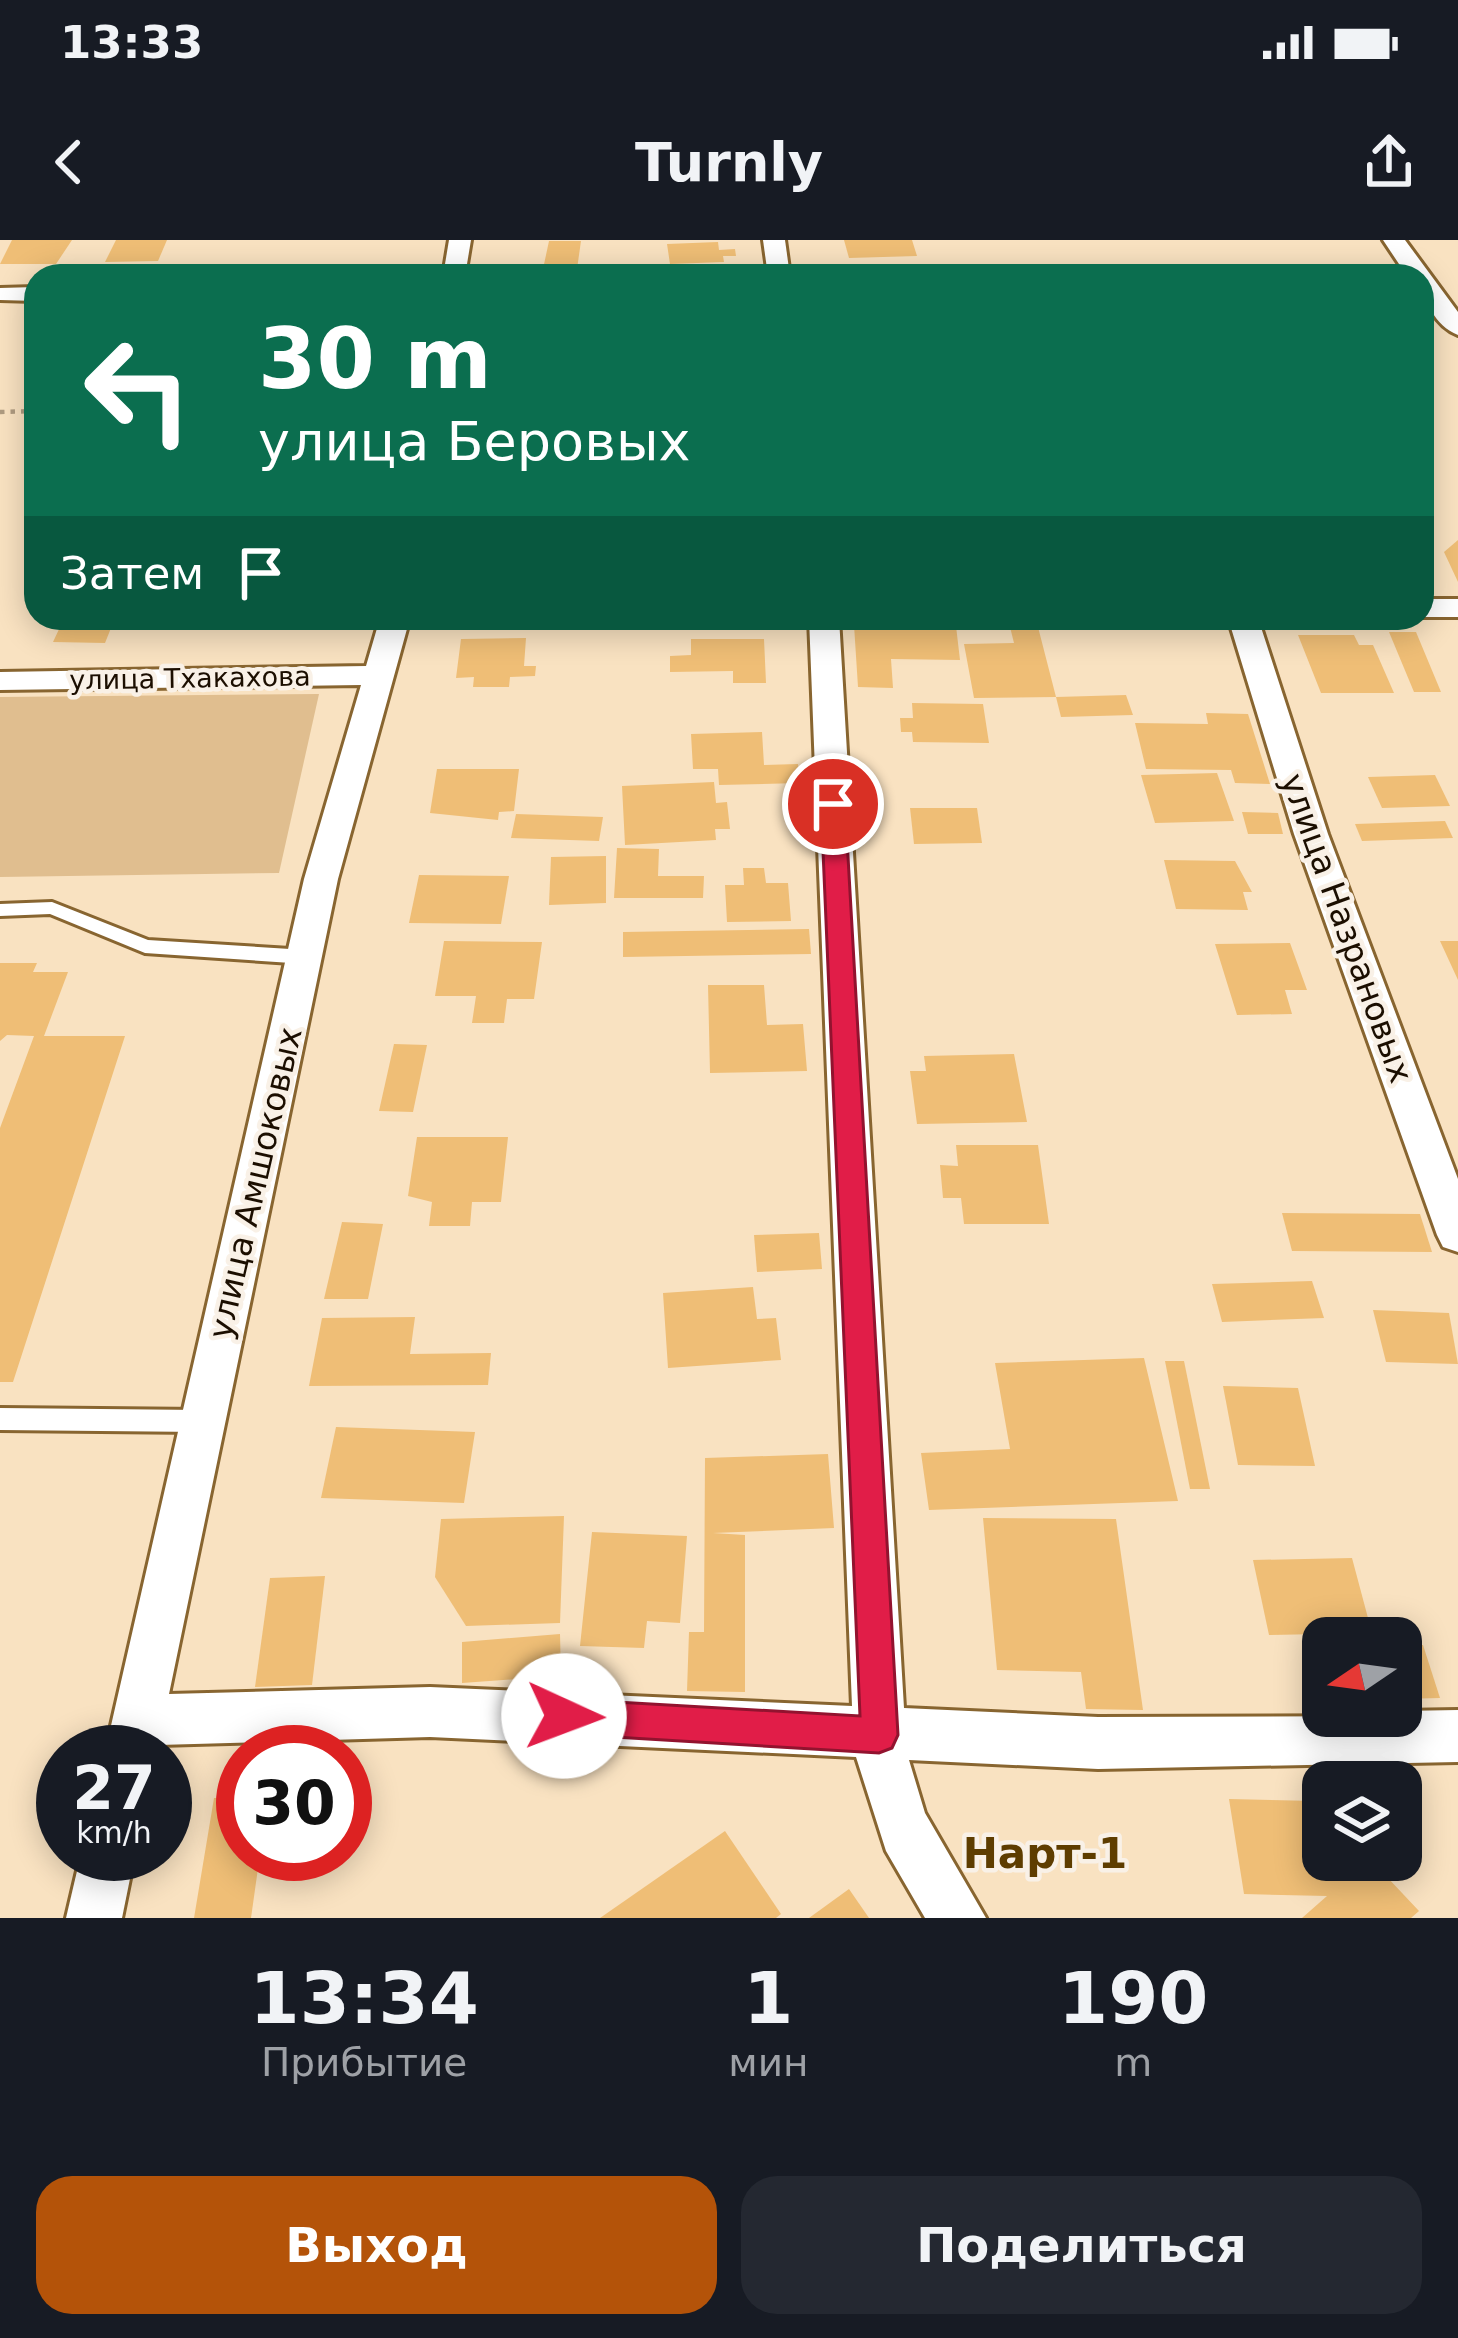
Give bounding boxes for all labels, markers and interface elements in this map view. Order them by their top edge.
text: 13:33 [60,16,203,69]
icon: back [36,129,102,195]
icon: share [1356,129,1422,195]
text: Turnly [635,131,823,194]
text: 30 m [258,310,492,408]
icon: left [60,312,216,468]
text: улица Беровых [258,410,691,473]
icon: arrive [228,540,294,606]
text: Затем [60,547,204,600]
street label: улица Тхакахова [69,660,311,696]
pin [782,753,884,855]
street label: улица Назрановых [1273,768,1421,1088]
icon: arrive [800,771,866,837]
street label: улица Амшоковых [200,1024,310,1342]
north arrow [1302,1617,1422,1737]
map controls [1302,1617,1422,1881]
position arrow [501,1653,627,1779]
speed limit sign: 30 [216,1725,372,1881]
text: 27 [72,1753,156,1823]
button: layers [1302,1761,1422,1881]
text: km/h [76,1815,152,1850]
district label: Нарт-1 [963,1829,1127,1878]
text: 13:34 [250,1956,479,2040]
text: 1 [743,1956,793,2040]
text: 190 [1058,1956,1208,2040]
text: Прибытие [261,2040,467,2085]
text: мин [728,2040,809,2085]
text: m [1114,2040,1152,2085]
button: Выход [36,2176,717,2314]
button: Поделиться [741,2176,1422,2314]

